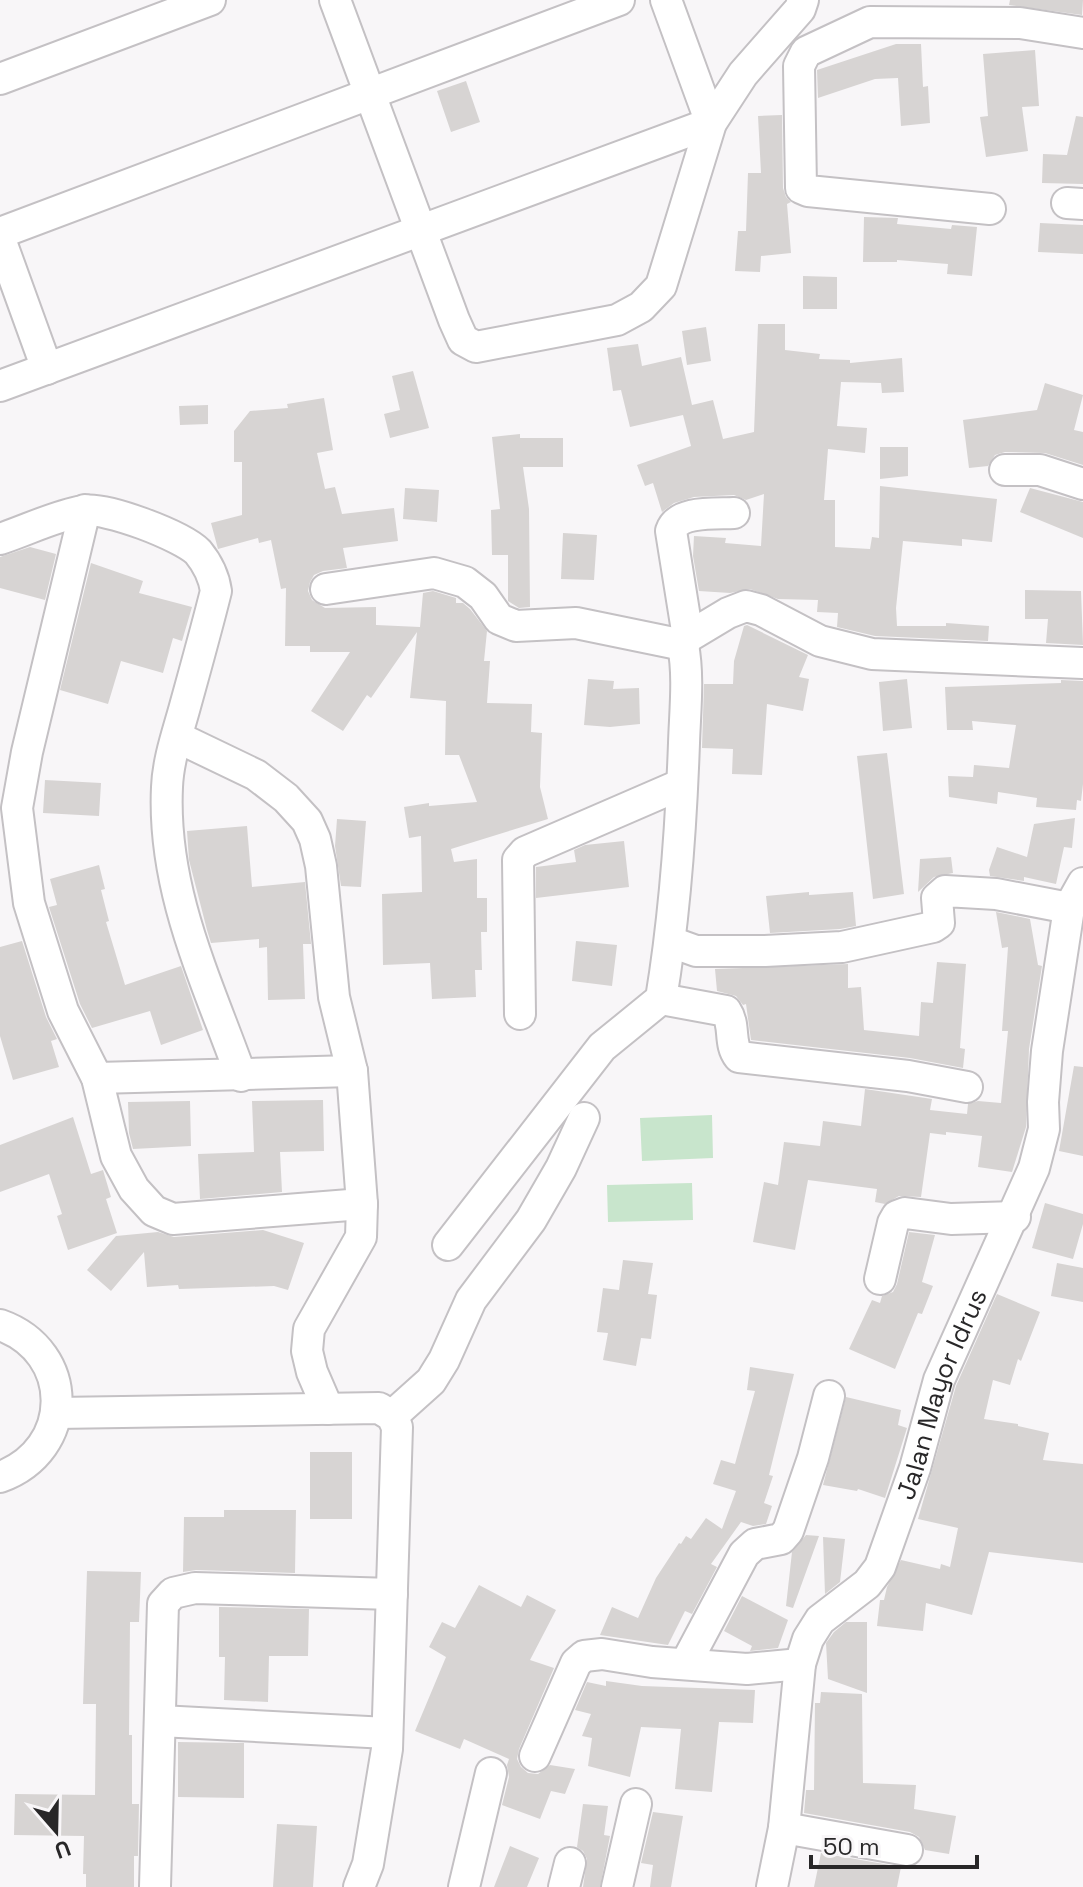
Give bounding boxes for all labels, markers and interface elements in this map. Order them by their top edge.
street label: Jalan Mayor Idrus [888,1283,995,1504]
north arrow [16,1791,96,1871]
scale bar [811,1819,977,1869]
text: 50 m [823,1831,880,1862]
text: U [51,1834,75,1865]

